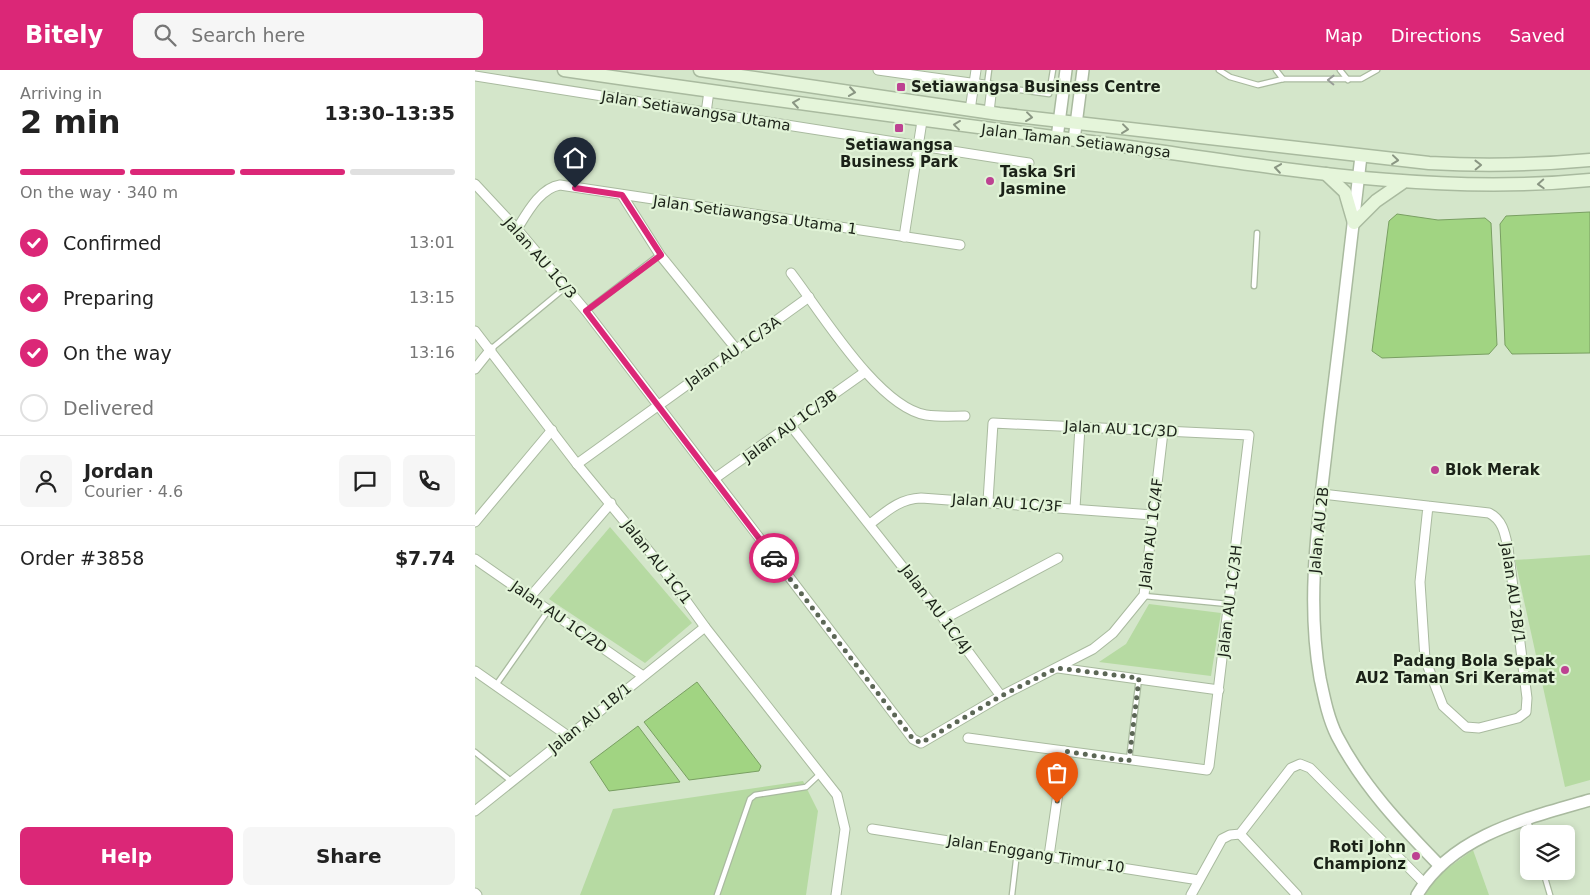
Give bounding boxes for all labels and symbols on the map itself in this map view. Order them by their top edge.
one-way arrow [1326,75,1334,85]
place label: Setiawangsa Business Centre [911,78,1161,96]
marker: Setiawangsa Business Centre [895,81,907,93]
street label: Jalan Setiawangsa Utama [599,87,792,135]
one-way arrow [848,87,856,97]
one-way arrow [792,98,800,109]
one-way arrow [1026,111,1034,122]
one-way arrow [953,120,961,131]
street label: Jalan Taman Setiawangsa [979,120,1172,162]
marker: Setiawangsa Business Park [893,122,905,134]
one-way arrow [1121,123,1129,134]
place label: Setiawangsa Business Park [840,136,959,171]
pin [554,137,596,188]
one-way arrow [1391,154,1399,165]
one-way arrow [1474,160,1482,171]
place label: Taska Sri Jasmine [999,163,1076,198]
one-way arrow [1274,163,1282,173]
marker: Taska Sri Jasmine [984,175,996,187]
one-way arrow [1537,179,1545,190]
street label: Jalan Setiawangsa Utama 1 [651,192,858,238]
street label: Jalan AU 1C/3 [499,213,580,302]
street label: Jalan AU 1C/3A [681,312,785,392]
street label: Jalan AU 1C/3B [739,386,841,467]
street label: Jalan AU 1C/3D [1063,417,1178,441]
place label: Blok Merak [1445,461,1541,479]
marker: Blok Merak [1429,464,1441,476]
street label: Jalan AU 1C/4F [1135,477,1167,590]
street label: Jalan AU 2B [1305,486,1333,575]
street label: Jalan AU 1C/3F [950,490,1063,516]
street label: Jalan AU 1C/1 [618,516,695,608]
courier [749,533,799,583]
street label: Jalan AU 2B/1 [1497,540,1529,645]
street label: Jalan AU 1C/3H [1214,544,1246,659]
street label: Jalan AU 1C/4J [896,560,975,657]
street label: Jalan AU 1C/2D [507,577,611,657]
place label: Padang Bola Sepak AU2 Taman Sri Keramat [1355,652,1556,687]
marker: Padang Bola Sepak AU2 Taman Sri Keramat [1559,664,1571,676]
street label: Jalan AU 1B/1 [544,679,635,758]
pin [1036,752,1078,803]
street label: Jalan Enggang Timur 10 [945,831,1126,877]
place label: Roti John Championz [1313,838,1406,873]
marker: Roti John Championz [1410,850,1422,862]

